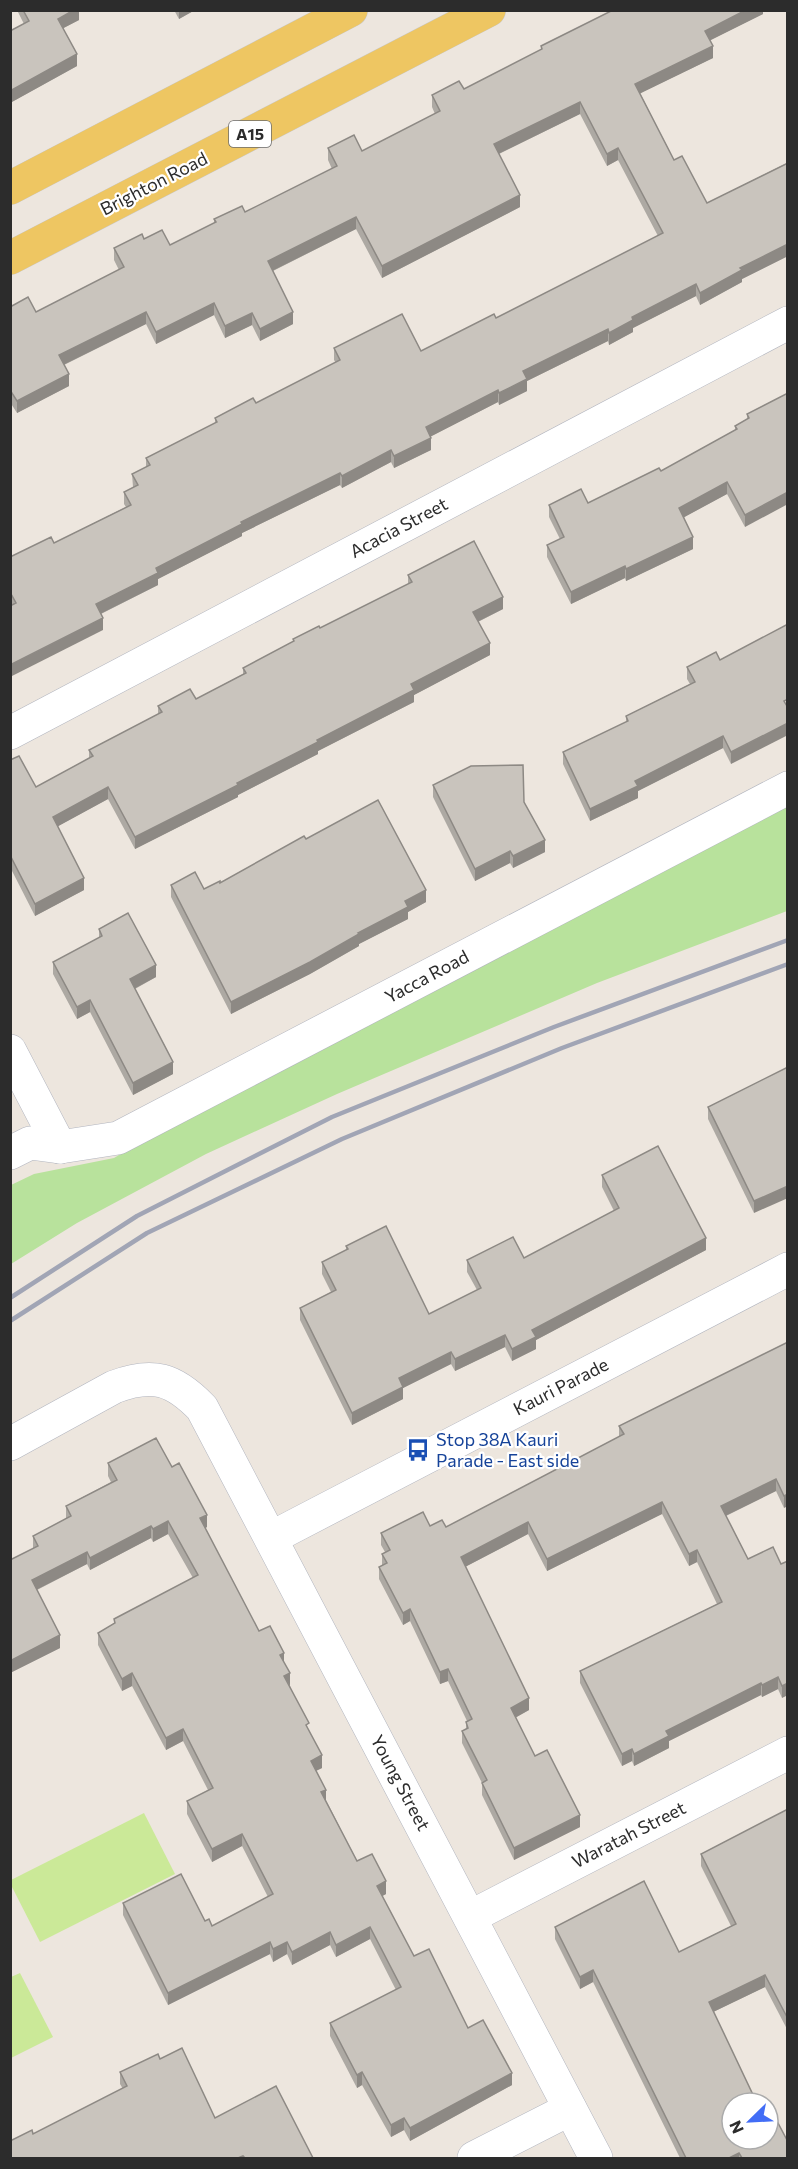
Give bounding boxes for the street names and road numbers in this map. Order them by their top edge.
road number: A15 [229,121,271,147]
street label: Brighton Road [96,147,211,220]
street label: Acacia Street [346,492,451,562]
street label: Yacca Road [381,945,472,1007]
street label: Kauri Parade [509,1353,612,1419]
street label: Young Street [366,1731,435,1834]
street label: Waratah Street [568,1796,689,1872]

